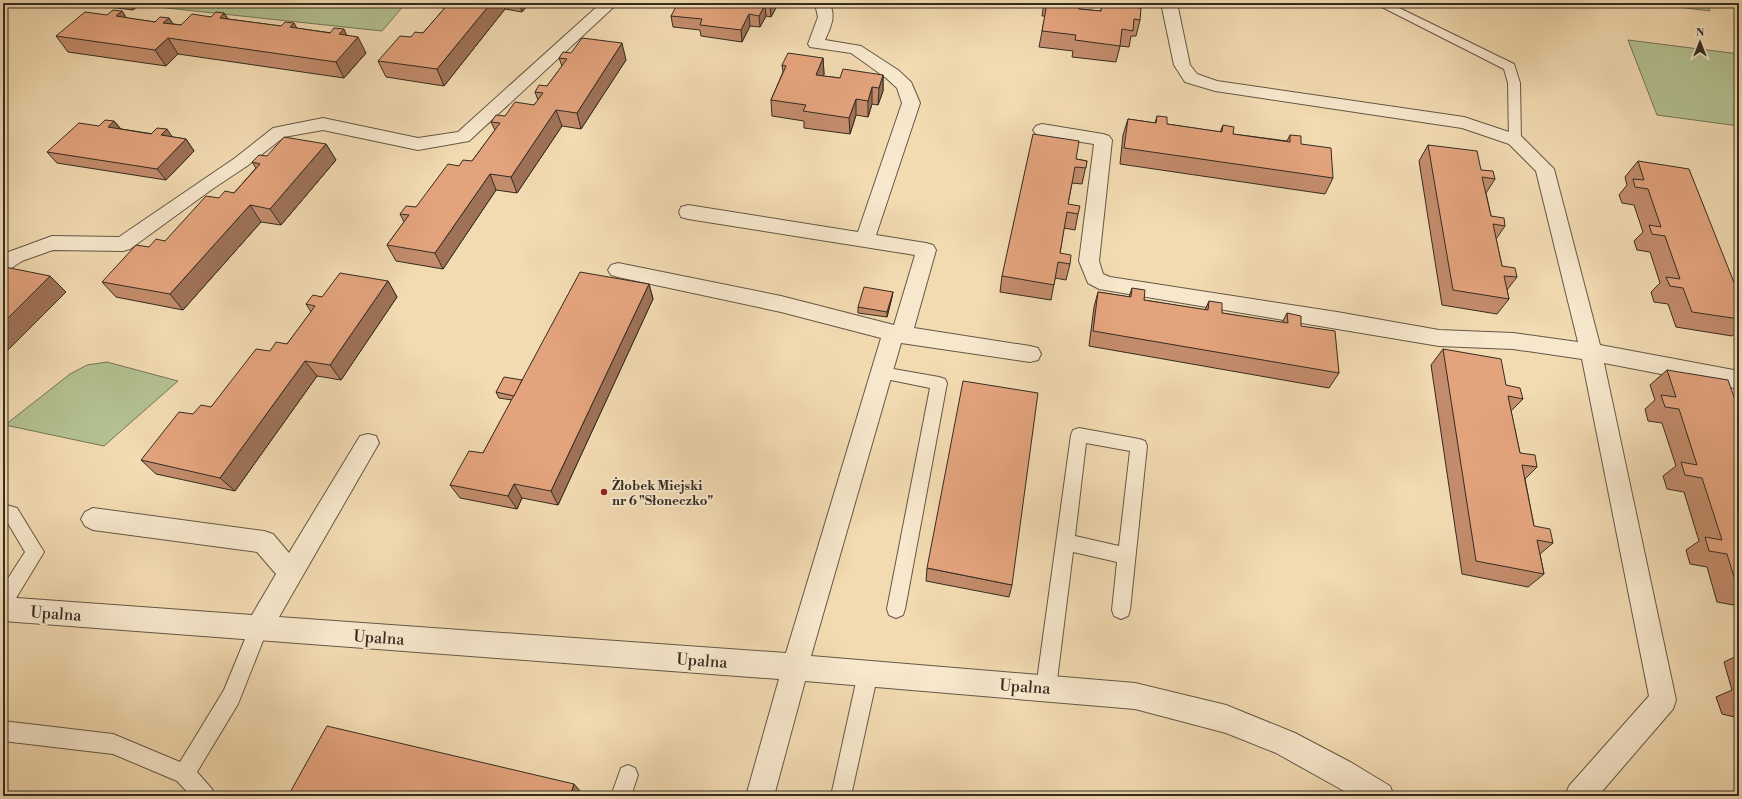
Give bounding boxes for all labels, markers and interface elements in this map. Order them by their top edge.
north arrow [1680,22,1720,62]
text: N [1696,26,1705,40]
place label: Żłobek Miejski nr 6 "Słoneczko" [612,477,713,509]
marker: Żłobek Miejski nr 6 "Słoneczko" [599,487,609,497]
street label: Upalna [30,602,83,626]
street label: Upalna [353,626,406,650]
street label: Upalna [676,649,729,673]
street label: Upalna [999,675,1052,699]

